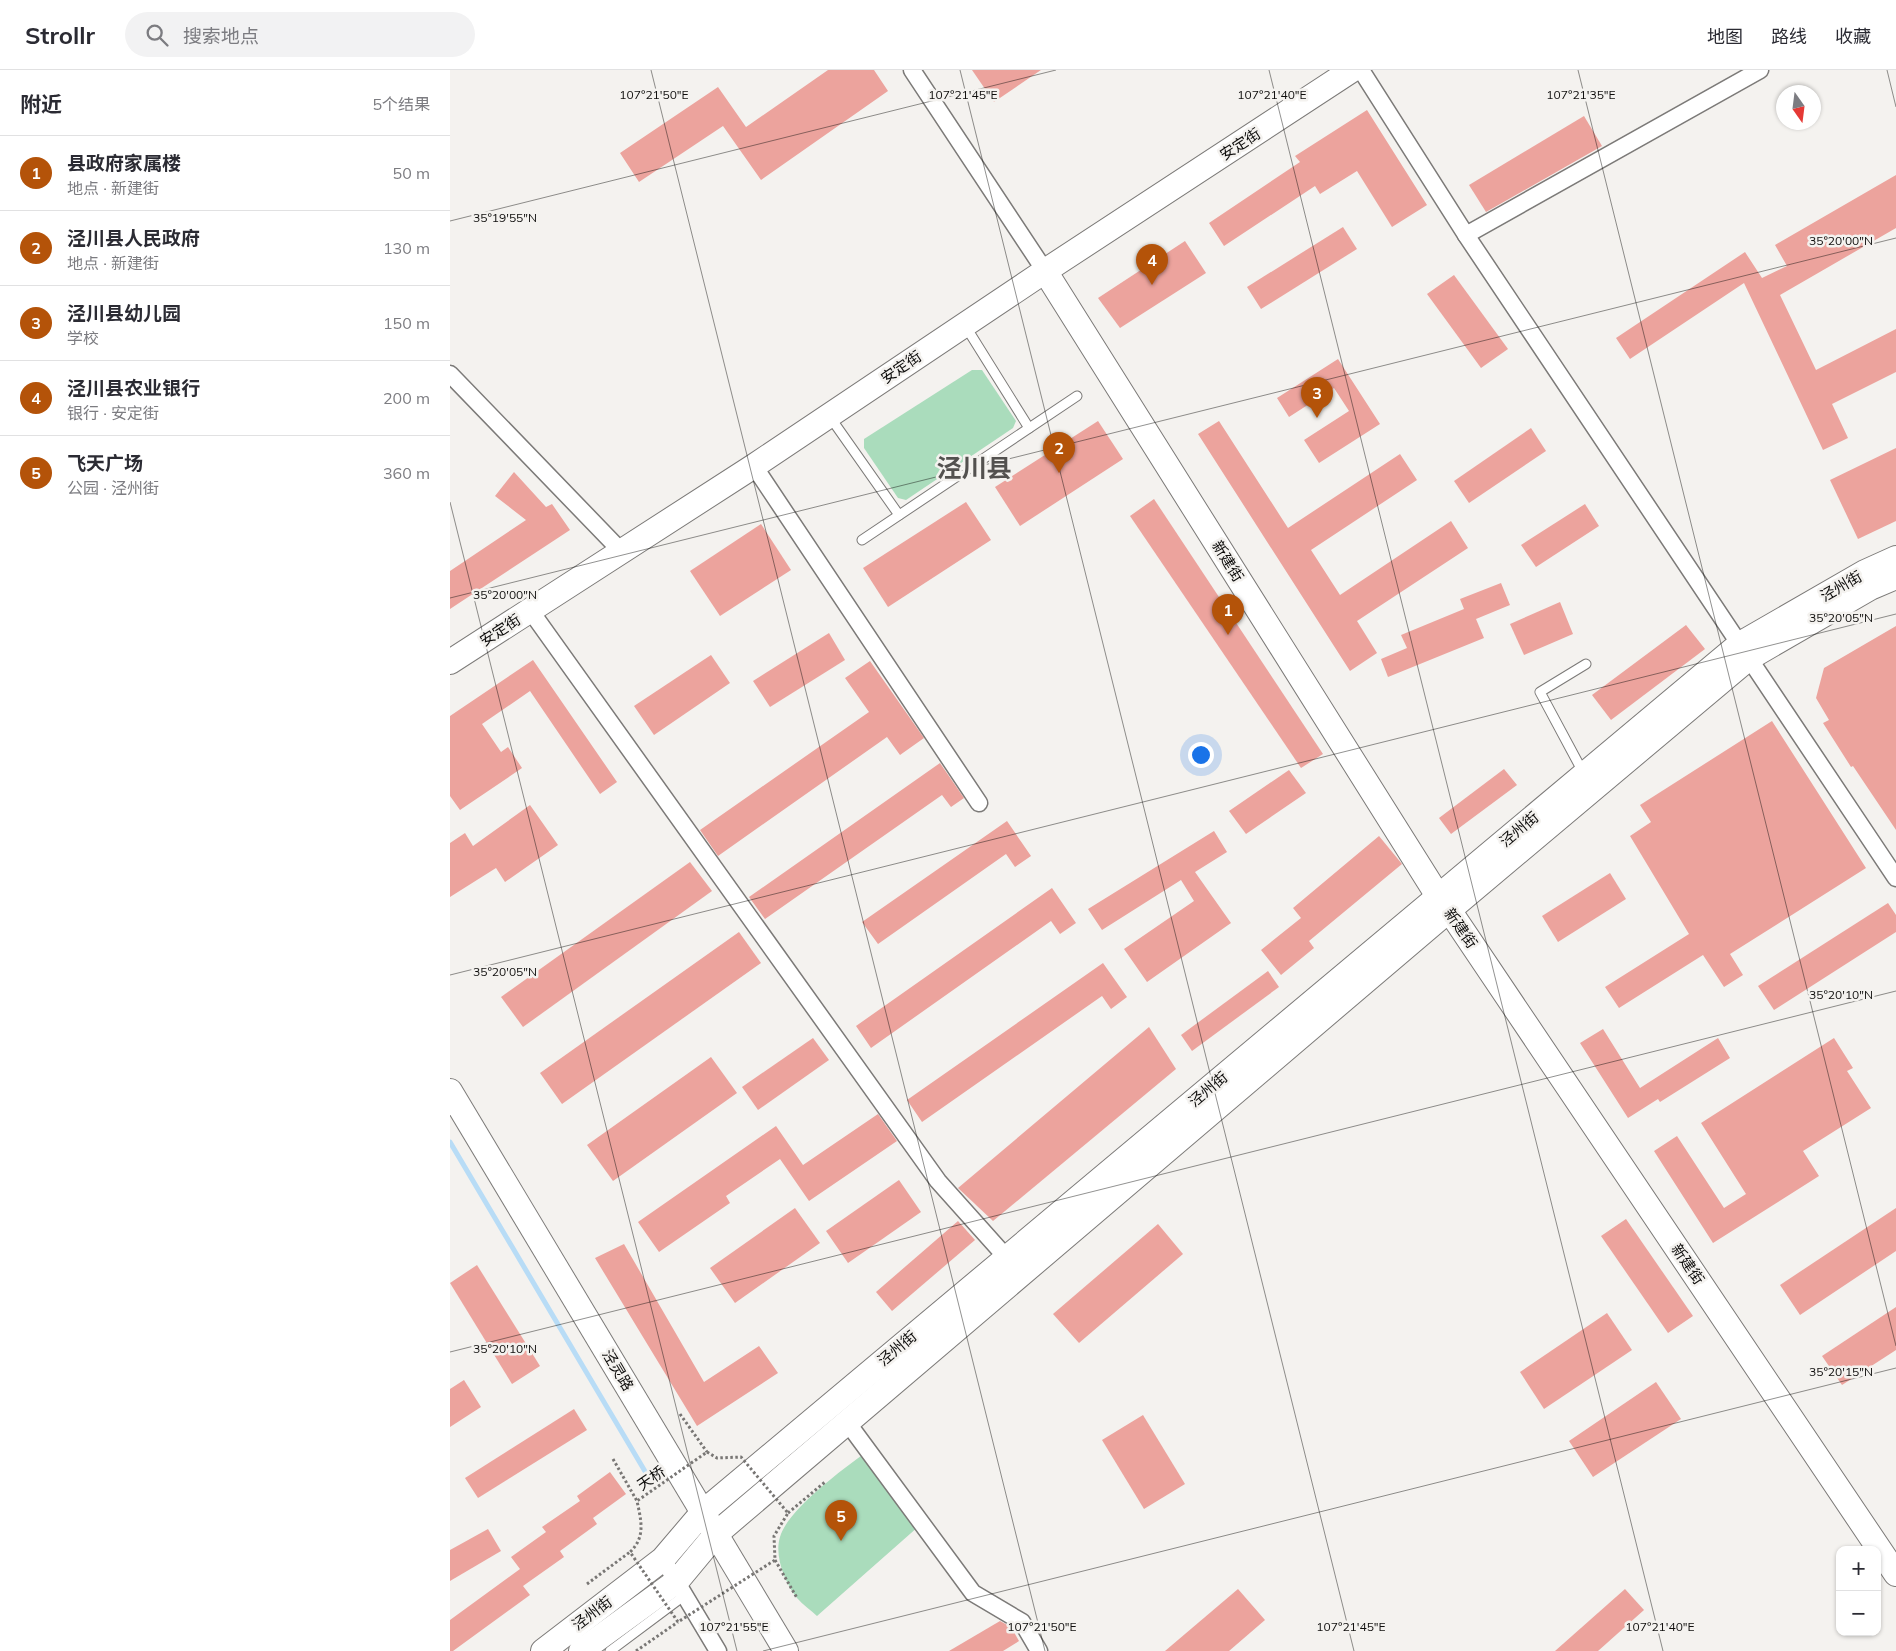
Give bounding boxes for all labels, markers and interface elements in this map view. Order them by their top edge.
search box [125,12,475,57]
text: Strollr [25,20,95,50]
icon: search [143,21,171,49]
text: 搜索地点 [183,24,259,48]
text: 地图 [1707,25,1743,48]
text: 路线 [1771,25,1807,48]
text: 收藏 [1835,25,1871,48]
north arrow [1776,85,1821,130]
text: 107°21'50"E [619,87,689,102]
text: 107°21'45"E [928,87,998,102]
text: 107°21'40"E [1237,87,1307,102]
text: 107°21'35"E [1546,87,1616,102]
text: 附近 [20,91,62,117]
text: 5个结果 [372,94,430,114]
street label: 安定街 [1216,124,1264,164]
text: 县政府家属楼 [67,151,181,175]
text: 1 [31,163,41,183]
text: 50 m [393,163,430,183]
text: 地点 · 新建街 [67,178,159,198]
text: 35°19'55"N [473,210,537,225]
text: 泾川县人民政府 [67,226,200,250]
text: 35°20'00"N [1809,233,1873,248]
text: 2 [31,238,41,258]
text: 130 m [383,238,430,258]
pin: 4 [1136,244,1168,285]
text: 地点 · 新建街 [67,253,159,273]
text: 泾川县幼儿园 [67,301,181,325]
text: 3 [31,313,41,333]
text: 150 m [383,313,430,333]
text: 学校 [67,328,99,348]
street label: 安定街 [877,347,925,387]
text: 泾川县农业银行 [67,376,200,400]
pin: 3 [1301,377,1333,418]
text: 4 [31,388,41,408]
text: 200 m [383,388,430,408]
text: 银行 · 安定街 [67,403,159,423]
pin: 2 [1043,432,1075,473]
text: 飞天广场 [67,451,143,475]
district label: 泾川县 [936,452,1012,483]
text: 5 [31,463,41,483]
text: 360 m [383,463,430,483]
text: 公园 · 泾州街 [67,478,159,498]
street label: 新建街 [1208,537,1248,585]
street label: 泾州街 [1817,567,1865,605]
text: 35°20'00"N [473,587,537,602]
pin: 1 [1212,594,1244,635]
street label: 安定街 [476,610,524,650]
text: 35°20'05"N [1809,610,1873,625]
your location [1188,742,1214,768]
street label: 泾州街 [1496,807,1542,851]
street label: 新建街 [1440,904,1482,952]
text: 35°20'05"N [473,964,537,979]
text: 35°20'10"N [1809,987,1873,1002]
street label: 泾州街 [1185,1067,1231,1111]
street label: 新建街 [1668,1240,1708,1288]
street label: 泾州街 [874,1326,920,1370]
text: 35°20'10"N [473,1341,537,1356]
street label: 泾灵路 [598,1346,638,1394]
text: 35°20'15"N [1809,1364,1873,1379]
street label: 天桥 [633,1462,669,1494]
pin: 5 [825,1500,857,1541]
map controls [1836,1546,1881,1636]
button: + [1836,1546,1881,1591]
button: − [1836,1591,1881,1636]
street label: 泾州街 [568,1592,616,1634]
text: 107°21'55"E [699,1619,769,1634]
text: 107°21'50"E [1007,1619,1077,1634]
text: 107°21'45"E [1316,1619,1386,1634]
text: 107°21'40"E [1625,1619,1695,1634]

